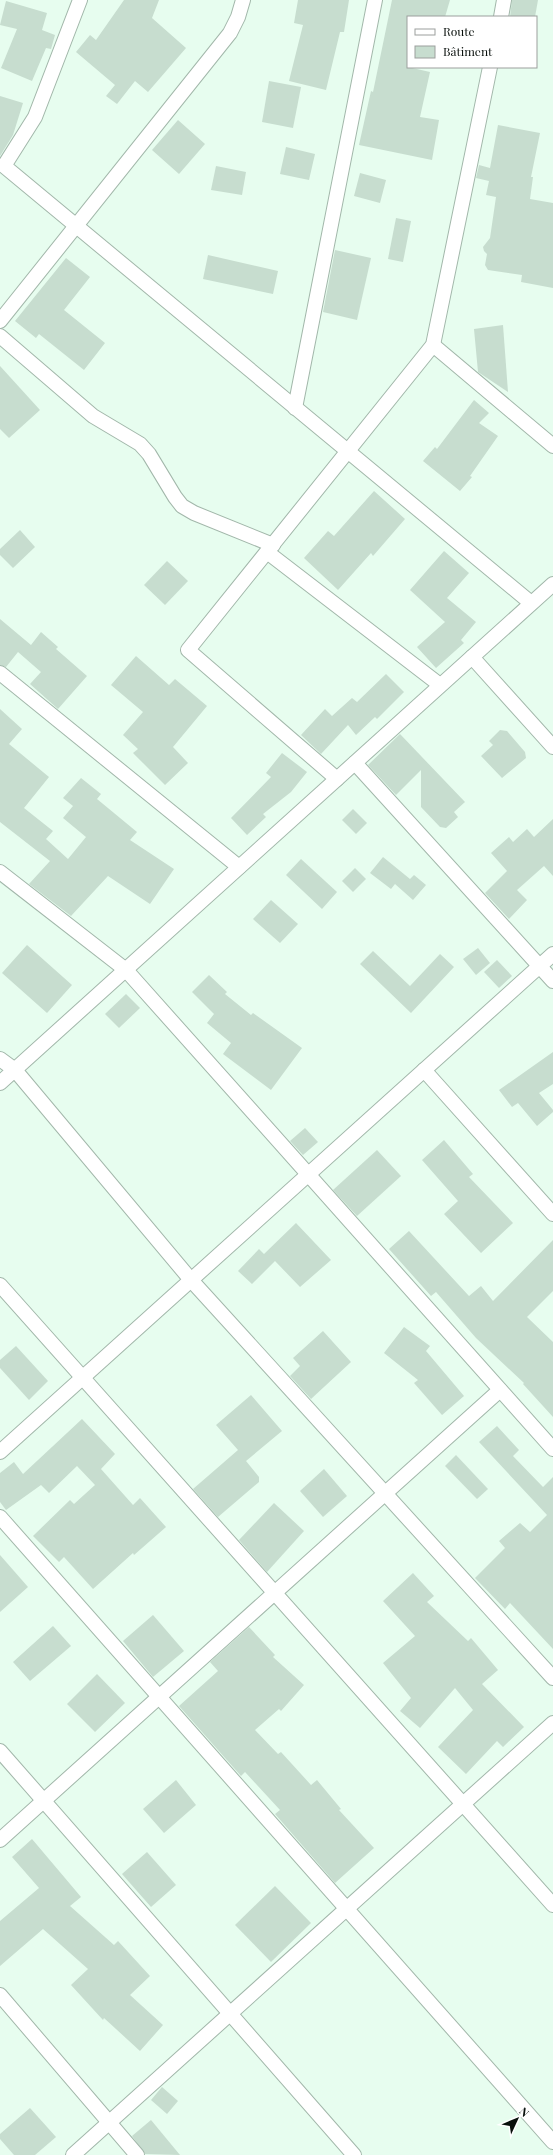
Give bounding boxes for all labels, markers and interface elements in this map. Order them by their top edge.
legend [407,16,537,68]
text: Route [443,23,475,39]
text: Bâtiment [443,43,493,59]
north arrow [497,2099,537,2139]
text: N [516,2104,533,2120]

